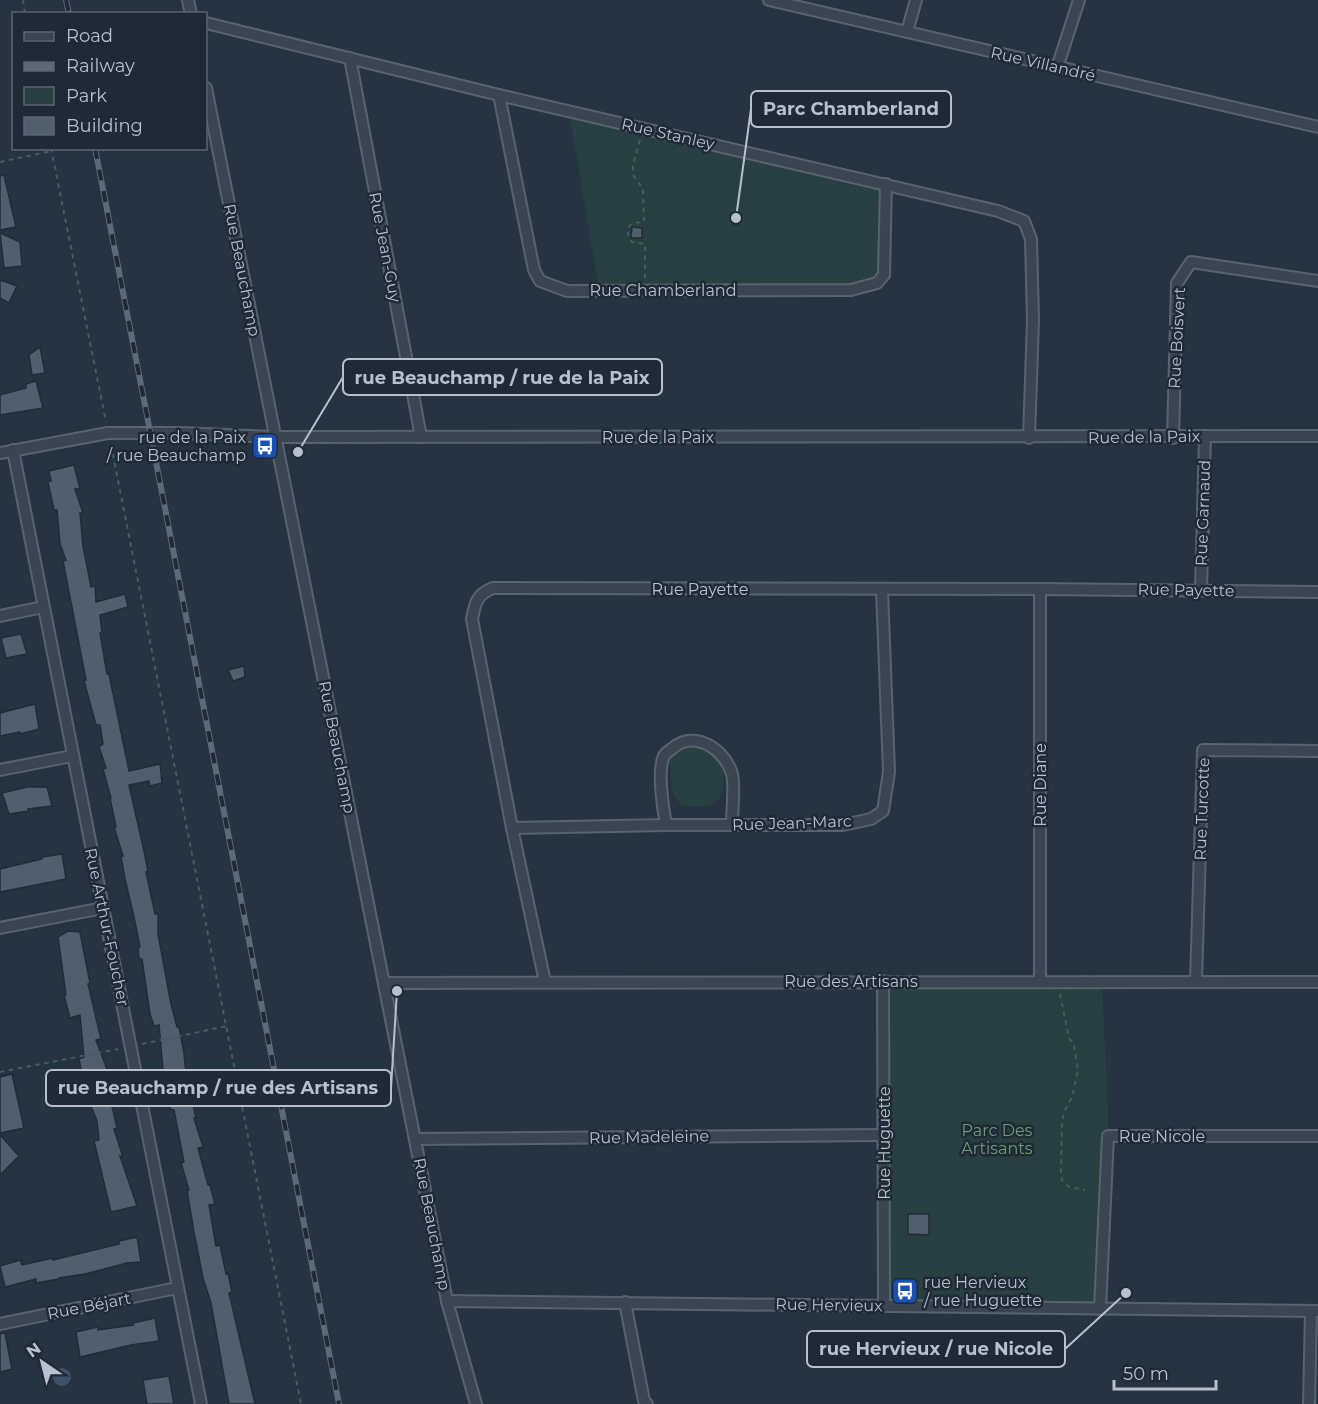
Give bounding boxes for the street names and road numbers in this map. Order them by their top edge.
street label: Rue Villandré [989,43,1097,85]
street label: Rue Stanley [620,114,717,154]
street label: Rue Jean-Guy [365,190,405,304]
street label: Rue Beauchamp [220,202,264,338]
street label: Rue Chamberland [590,281,736,300]
street label: Rue Boisvert [1165,286,1189,389]
street label: Rue de la Paix [1088,427,1201,447]
street label: Rue de la Paix [602,428,715,447]
street label: Rue Garnaud [1192,460,1214,566]
street label: Rue Payette [652,580,748,599]
street label: Rue Payette [1137,580,1235,600]
street label: Rue Beauchamp [315,679,359,815]
street label: Rue Diane [1031,743,1050,827]
street label: Rue Turcotte [1191,757,1213,861]
street label: Rue Jean-Marc [732,811,852,835]
street label: Rue Arthur-Foucher [81,846,133,1008]
street label: Rue des Artisans [784,972,918,991]
street label: Rue Huguette [875,1086,894,1200]
street label: Rue Madeleine [589,1126,709,1148]
street label: Rue Nicole [1119,1127,1205,1146]
street label: Rue Beauchamp [410,1156,454,1292]
street label: Rue Béjart [46,1288,133,1323]
street label: Rue Hervieux [775,1295,883,1315]

